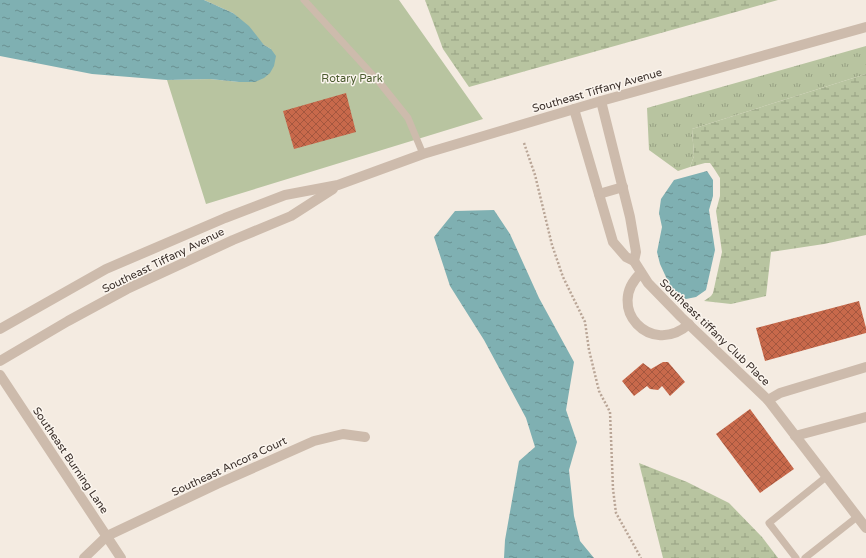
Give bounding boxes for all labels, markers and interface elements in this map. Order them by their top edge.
street label: Southeast Tiffany Avenue [531,66,664,115]
park label: Rotary Park [321,72,383,85]
street label: Southeast Tiffany Avenue [100,225,226,296]
street label: Southeast tiffany Club Place [657,276,772,388]
street label: Southeast Burning Lane [30,405,111,516]
street label: Southeast Ancora Court [170,434,289,499]

